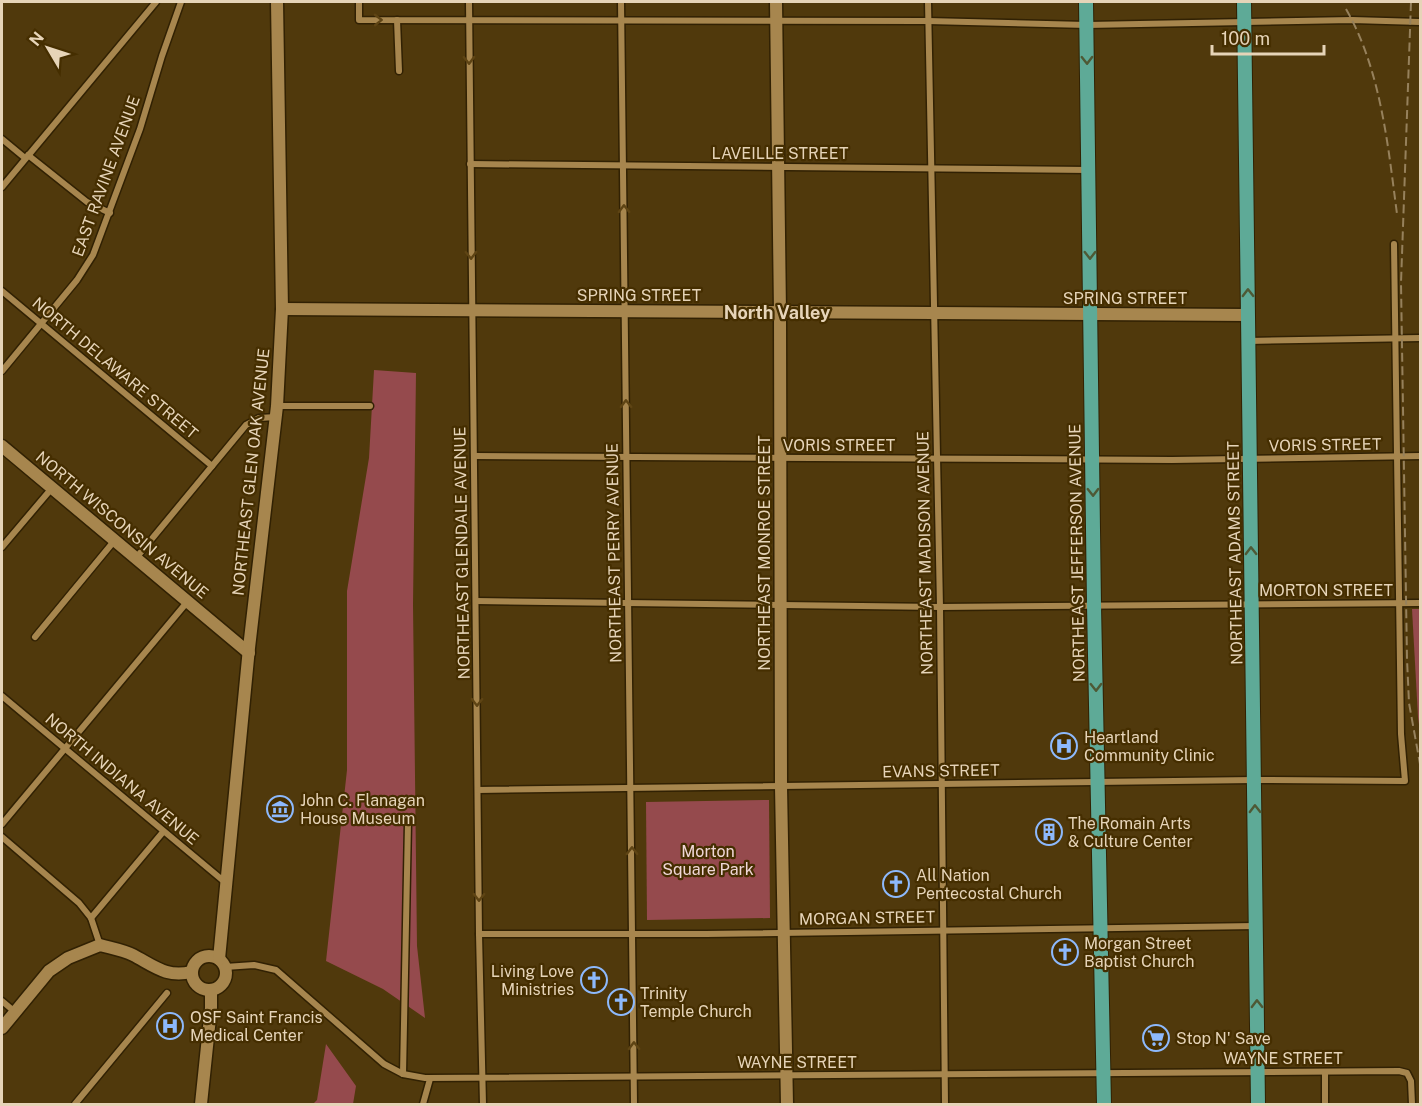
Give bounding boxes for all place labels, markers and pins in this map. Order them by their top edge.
place label: Heartland Community Clinic [1084,728,1215,765]
hospital icon: Heartland Community Clinic [1049,731,1079,761]
place label: John C. Flanagan House Museum [300,791,425,828]
museum icon: John C. Flanagan House Museum [265,794,295,824]
place label: The Romain Arts & Culture Center [1068,814,1193,851]
building icon: The Romain Arts & Culture Center [1034,817,1064,847]
place label: All Nation Pentecostal Church [916,866,1062,903]
church icon: All Nation Pentecostal Church [881,869,911,899]
place label: Morgan Street Baptist Church [1084,934,1195,971]
church icon: Morgan Street Baptist Church [1050,937,1080,967]
place label: Living Love Ministries [491,962,574,999]
church icon: Living Love Ministries [579,965,609,995]
place label: Trinity Temple Church [640,984,752,1021]
church icon: Trinity Temple Church [606,987,636,1017]
place label: OSF Saint Francis Medical Center [190,1008,323,1045]
hospital icon: OSF Saint Francis Medical Center [155,1011,185,1041]
supermarket icon: Stop N' Save [1141,1023,1171,1053]
place label: Stop N' Save [1176,1029,1271,1048]

